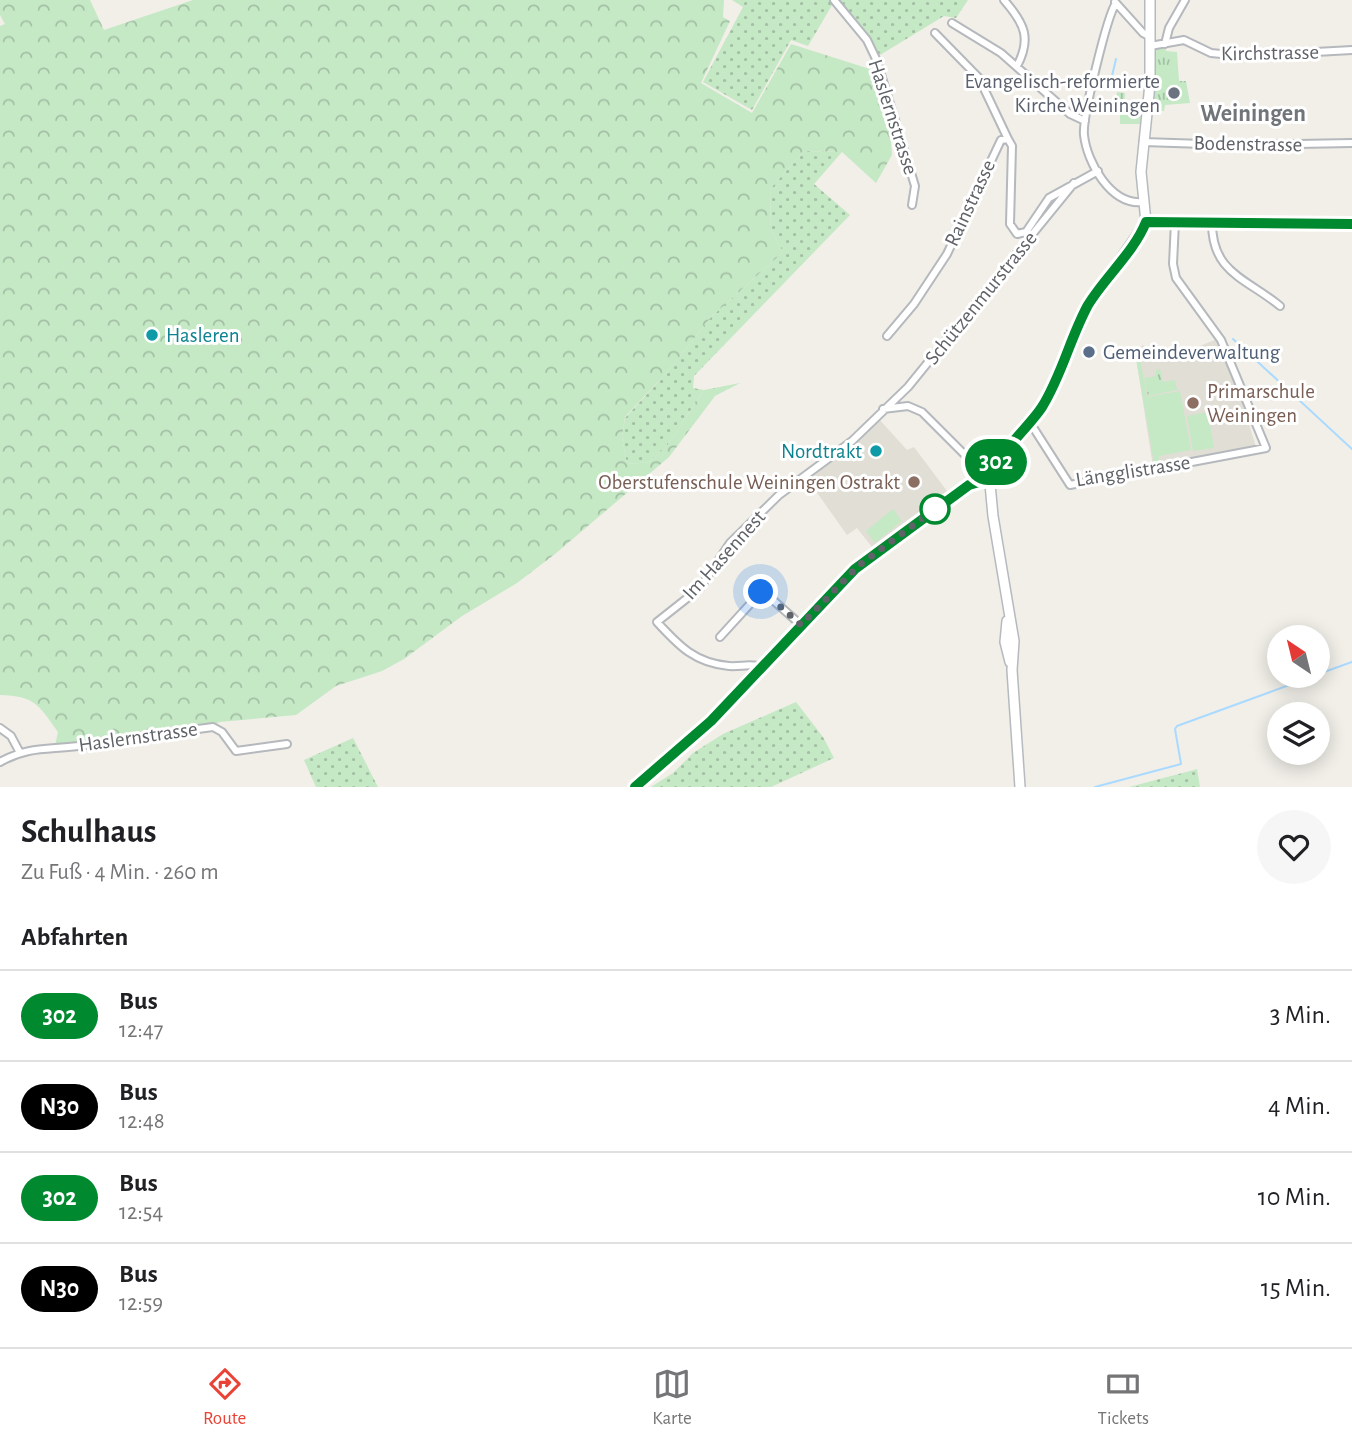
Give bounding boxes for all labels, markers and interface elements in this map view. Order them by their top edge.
street label: Kirchstrasse [1221,42,1319,64]
street label: Haslernstrasse [864,57,922,177]
place label: Evangelisch-reformierte Kirche Weiningen [965,71,1160,116]
marker: Evangelisch-reformierte Kirche Weiningen [1166,85,1182,101]
district label: Weiningen [1200,102,1306,126]
street label: Bodenstrasse [1193,133,1303,155]
street label: Rainstrasse [941,156,999,250]
street label: Schützenmurstrasse [921,227,1041,369]
place label: Hasleren [166,325,240,346]
marker: Hasleren [144,327,160,343]
place label: Gemeindeverwaltung [1103,342,1281,363]
marker: Gemeindeverwaltung [1081,344,1097,360]
place label: Primarschule Weiningen [1207,381,1315,426]
marker: Primarschule Weiningen [1185,395,1201,411]
line badge: 302 [956,439,1036,485]
place label: Nordtrakt [781,441,862,462]
marker: Nordtrakt [868,443,884,459]
text: 302 [979,450,1013,474]
street label: Längglistrasse [1074,452,1192,490]
place label: Oberstufenschule Weiningen Ostrakt [598,472,900,493]
marker: Oberstufenschule Weiningen Ostrakt [906,474,922,490]
unlabelled marker [920,494,950,524]
street label: Im Hasennest [679,506,770,604]
your location [743,574,778,609]
north arrow [1267,625,1330,688]
map controls [1267,625,1330,765]
button: layers [1267,702,1330,765]
street label: Haslernstrasse [77,718,199,756]
button: heart [1257,810,1331,884]
text: Schulhaus [21,816,156,849]
text: Zu Fuß · 4 Min. · 260 m [21,861,219,884]
text: Abfahrten [21,924,128,950]
text: Bus [119,988,158,1014]
text: 3 Min. [1270,1002,1331,1028]
text: 302 [42,1004,77,1028]
text: 12:47 [119,1019,163,1042]
text: Bus [119,1079,158,1105]
text: 4 Min. [1268,1093,1331,1119]
text: N30 [40,1095,79,1119]
text: 12:48 [119,1110,165,1133]
text: Bus [119,1170,158,1196]
text: 10 Min. [1258,1184,1331,1210]
text: 302 [42,1186,77,1210]
text: 12:54 [119,1201,163,1224]
text: Bus [119,1261,158,1287]
text: 15 Min. [1261,1275,1331,1301]
text: N30 [40,1277,79,1301]
text: 12:59 [119,1292,163,1315]
tab: Route [203,1365,246,1430]
tab: Karte [652,1365,692,1430]
tab: Tickets [1098,1365,1149,1430]

